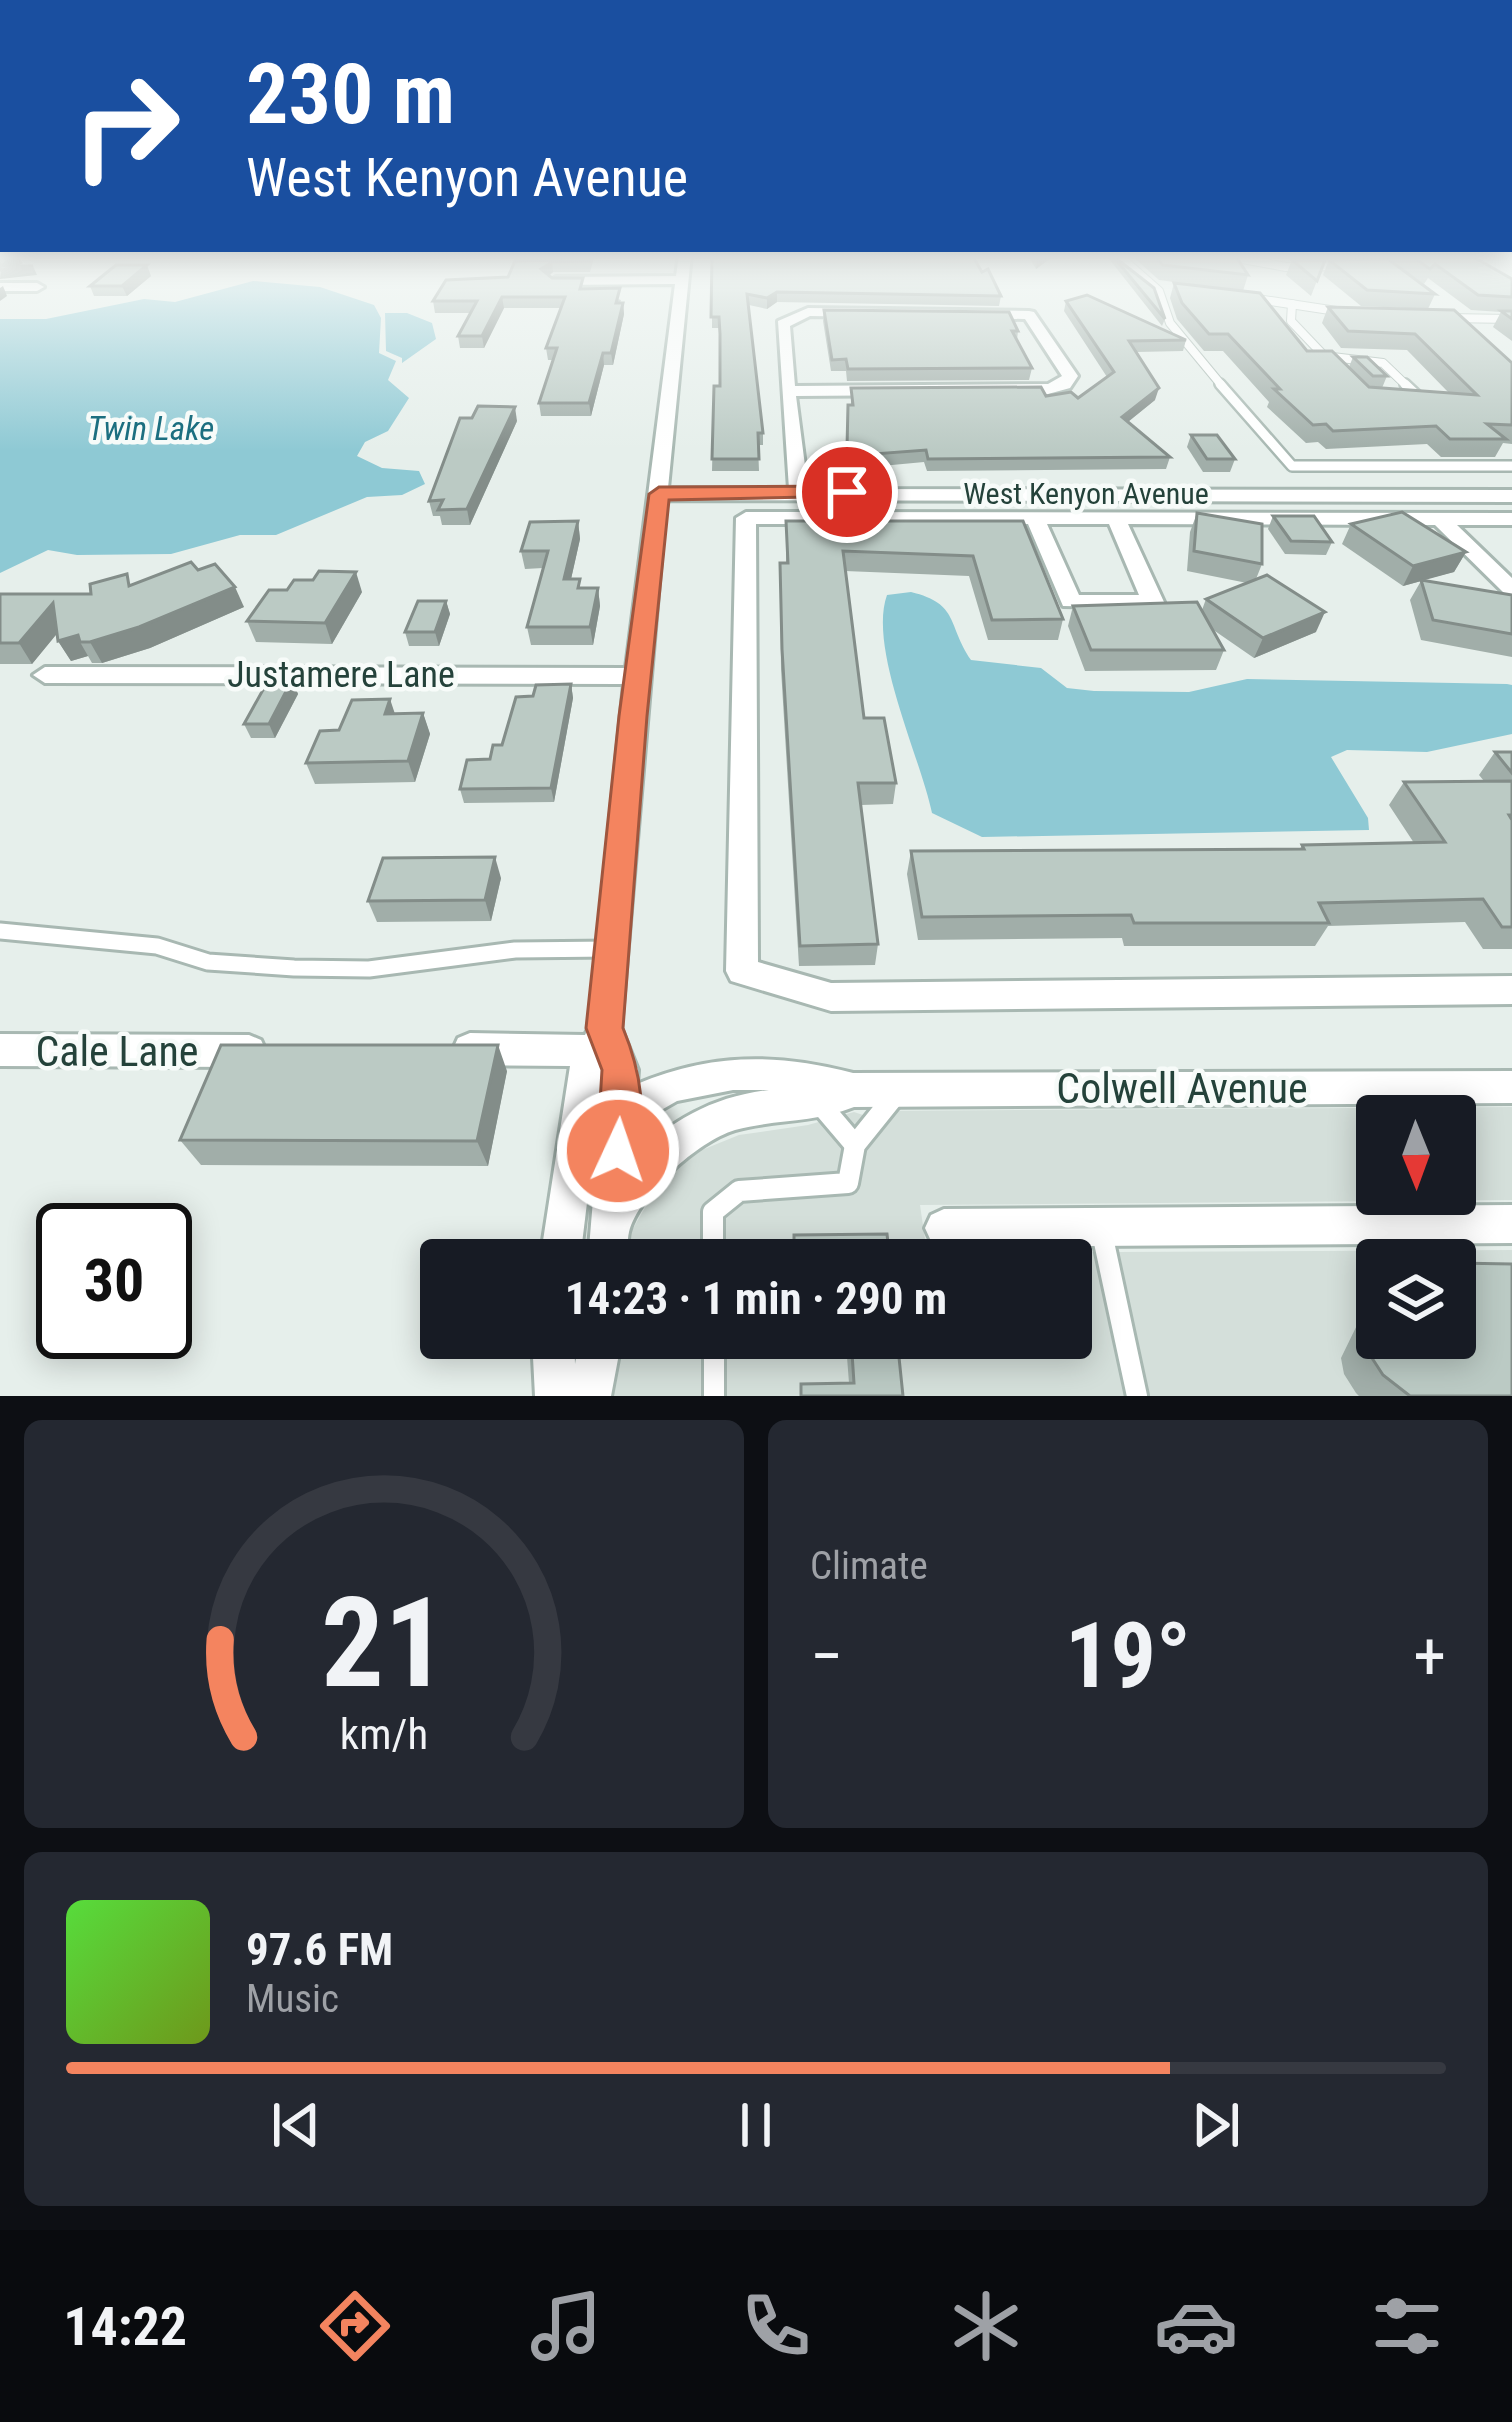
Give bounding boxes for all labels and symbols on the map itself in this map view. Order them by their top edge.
water label: Twin Lake [88,409,214,448]
pin [796,441,898,543]
street label: West Kenyon Avenue [963,476,1209,511]
street label: Justamere Lane [227,654,455,696]
street label: Cale Lane [35,1027,199,1076]
street label: Colwell Avenue [1056,1064,1308,1113]
position arrow [555,1088,681,1214]
north arrow [1356,1095,1476,1215]
speed limit sign: 30 [36,1203,192,1359]

